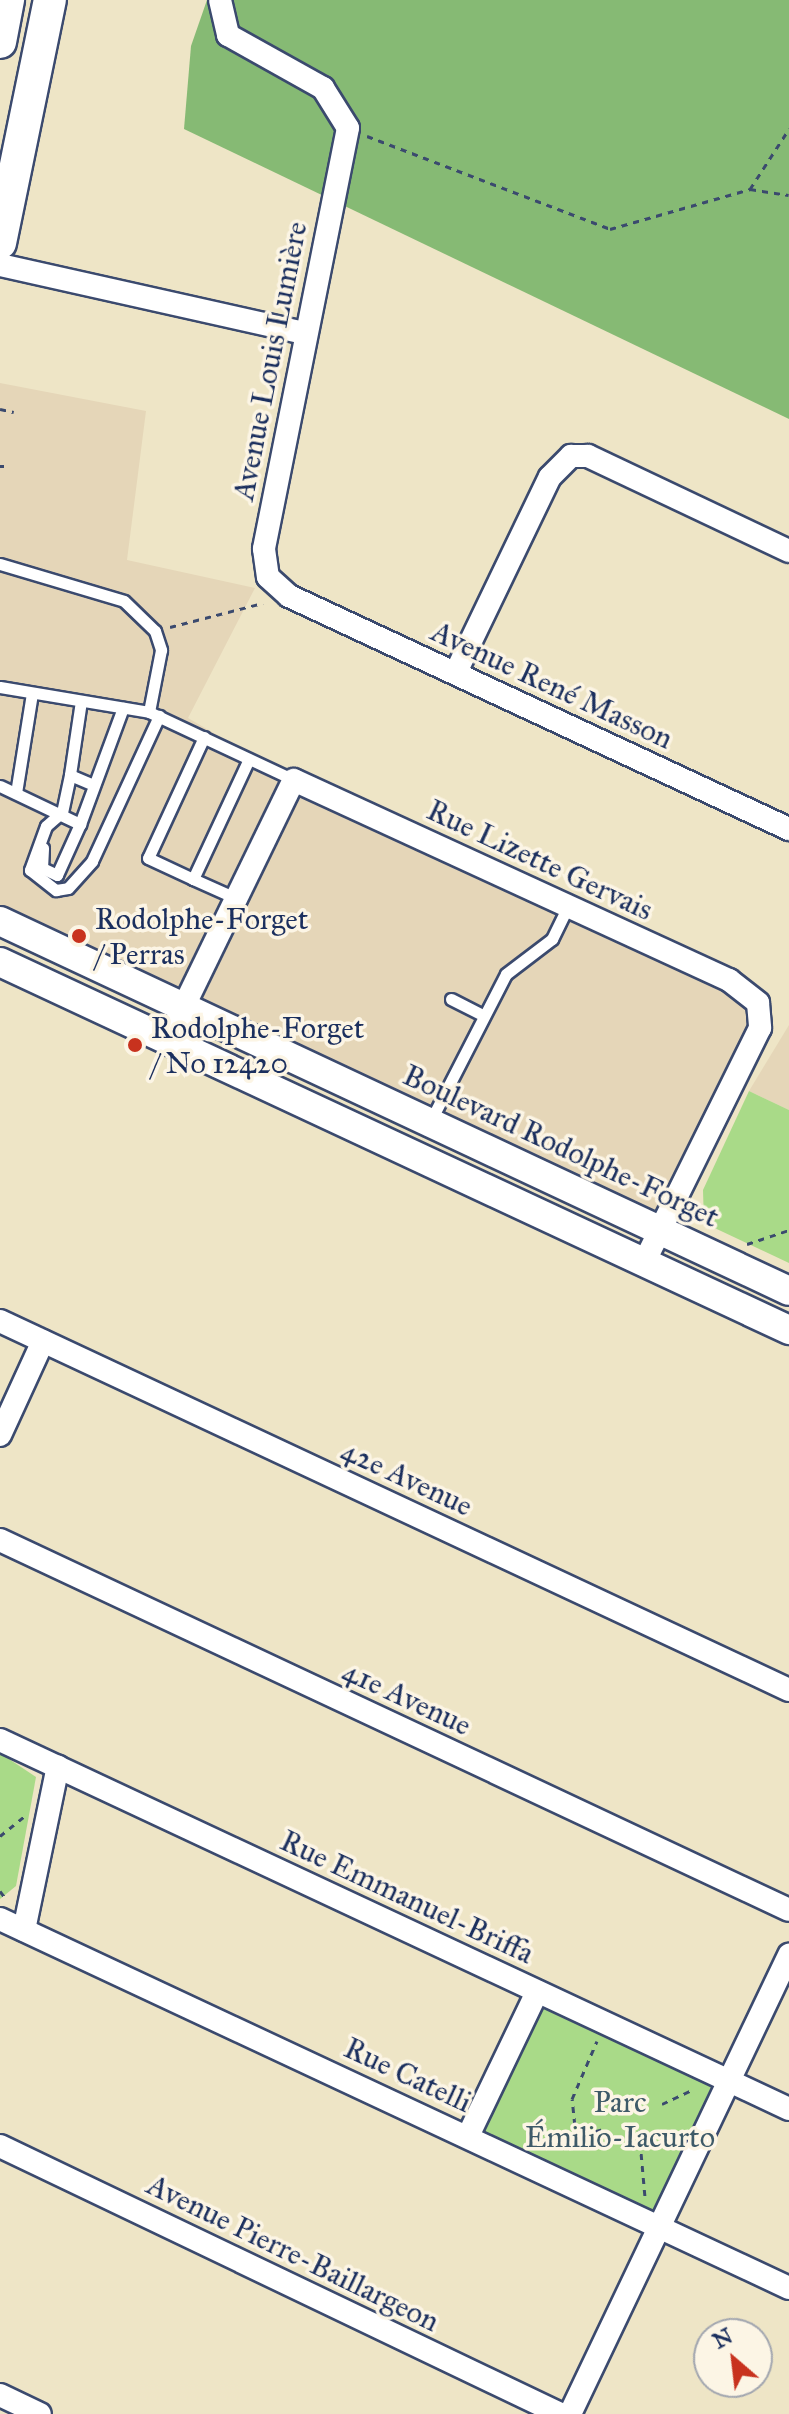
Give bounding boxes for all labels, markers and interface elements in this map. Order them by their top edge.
street label: Avenue Louis Lumière [225,219,315,503]
street label: Avenue René Masson [426,613,678,757]
street label: Rue Lizette Gervais [421,792,659,928]
place label: Rodolphe-Forget / Perras [95,901,308,972]
marker: Rodolphe-Forget / Perras [70,927,88,945]
place label: Rodolphe-Forget / No 12420 [151,1010,364,1080]
marker: Rodolphe-Forget / No 12420 [126,1036,144,1054]
street label: Boulevard Rodolphe-Forget [397,1057,725,1235]
street label: 42e Avenue [336,1432,478,1524]
street label: 41e Avenue [337,1653,477,1743]
street label: Rue Emmanuel-Briffa [275,1823,539,1971]
street label: Rue Catelli [339,2030,477,2120]
park label: Parc Émilio-Iacurto [525,2084,715,2154]
street label: Avenue Pierre-Baillargeon [141,2167,445,2339]
north arrow [693,2318,773,2398]
text: N [708,2322,737,2354]

